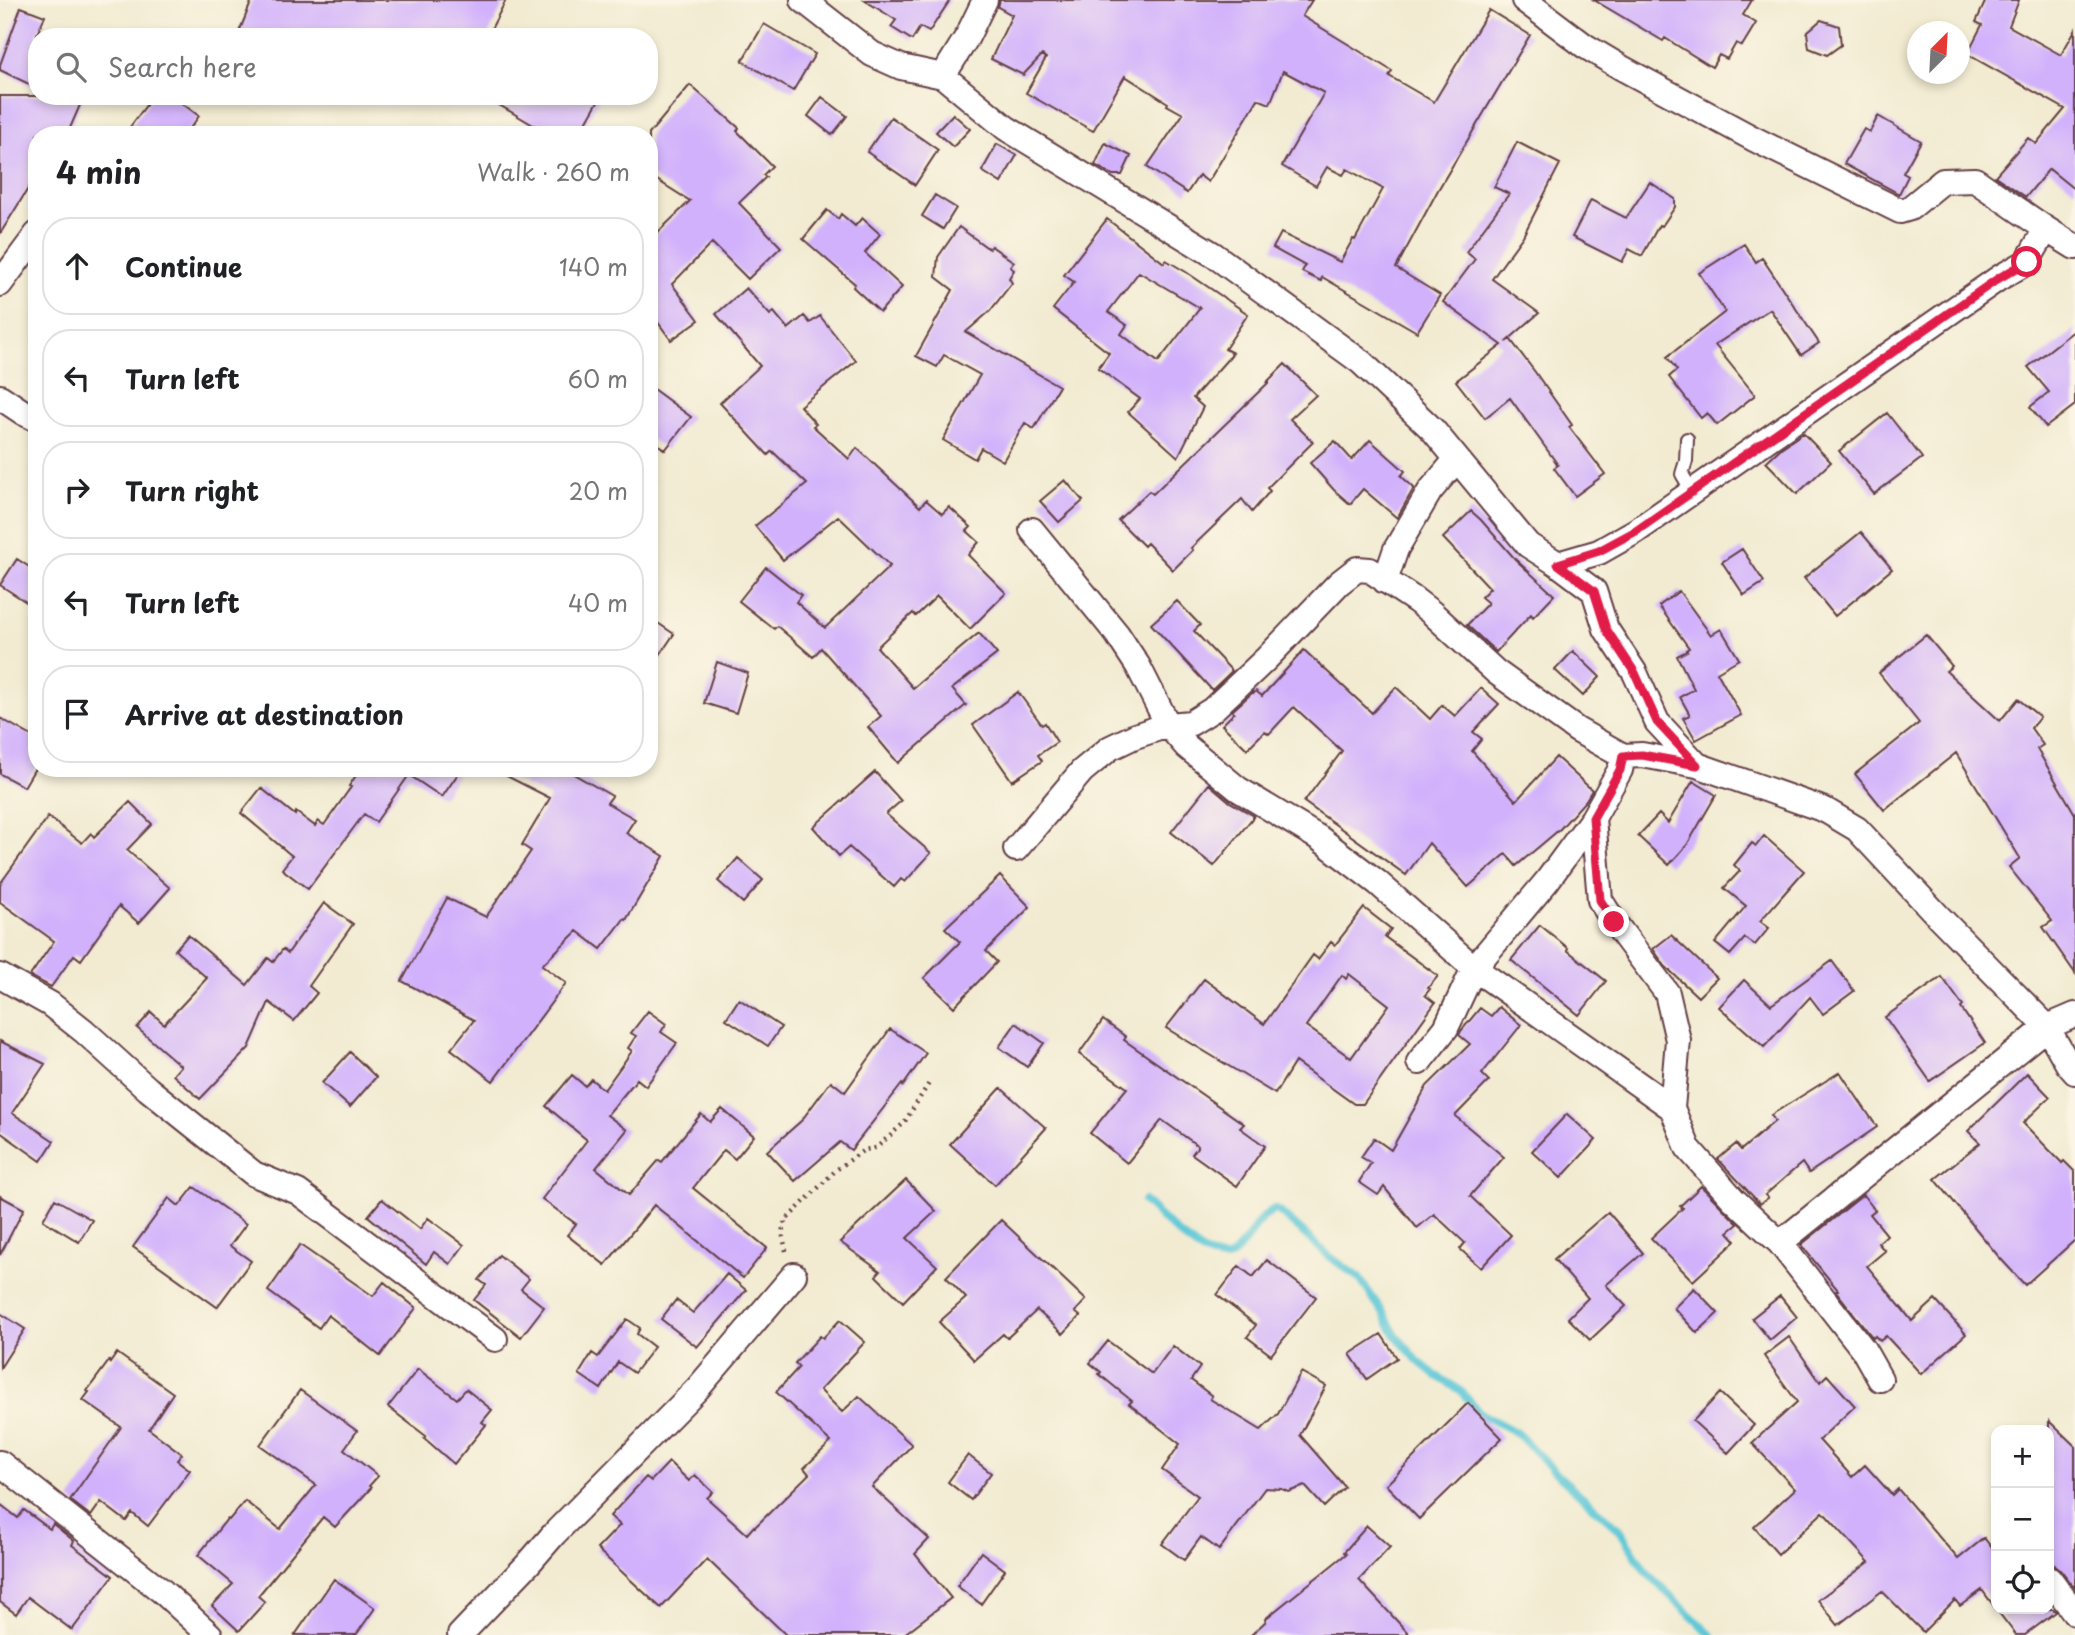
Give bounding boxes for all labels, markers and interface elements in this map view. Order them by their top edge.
north arrow [1907,21,1970,84]
search box [28,28,658,105]
text: Search here [108,47,257,86]
icon: search [52,48,90,86]
text: 4 min [56,149,142,194]
text: Walk · 260 m [477,154,630,189]
route start [2011,246,2042,277]
icon: ahead [58,247,96,285]
text: Continue [125,247,242,286]
text: 140 m [559,249,628,284]
icon: left [58,359,96,397]
text: Turn left [125,359,240,398]
text: 60 m [568,361,628,396]
icon: right [58,471,96,509]
text: Turn right [125,471,259,510]
text: 20 m [569,473,628,508]
icon: left [58,583,96,621]
text: Turn left [125,583,240,622]
text: 40 m [568,585,628,620]
icon: arrive [58,695,96,733]
text: Arrive at destination [125,695,404,734]
route end [1598,906,1629,937]
map controls [1991,1425,2054,1614]
button: + [1991,1425,2054,1488]
button: − [1991,1488,2054,1551]
button: locate [1991,1551,2054,1614]

